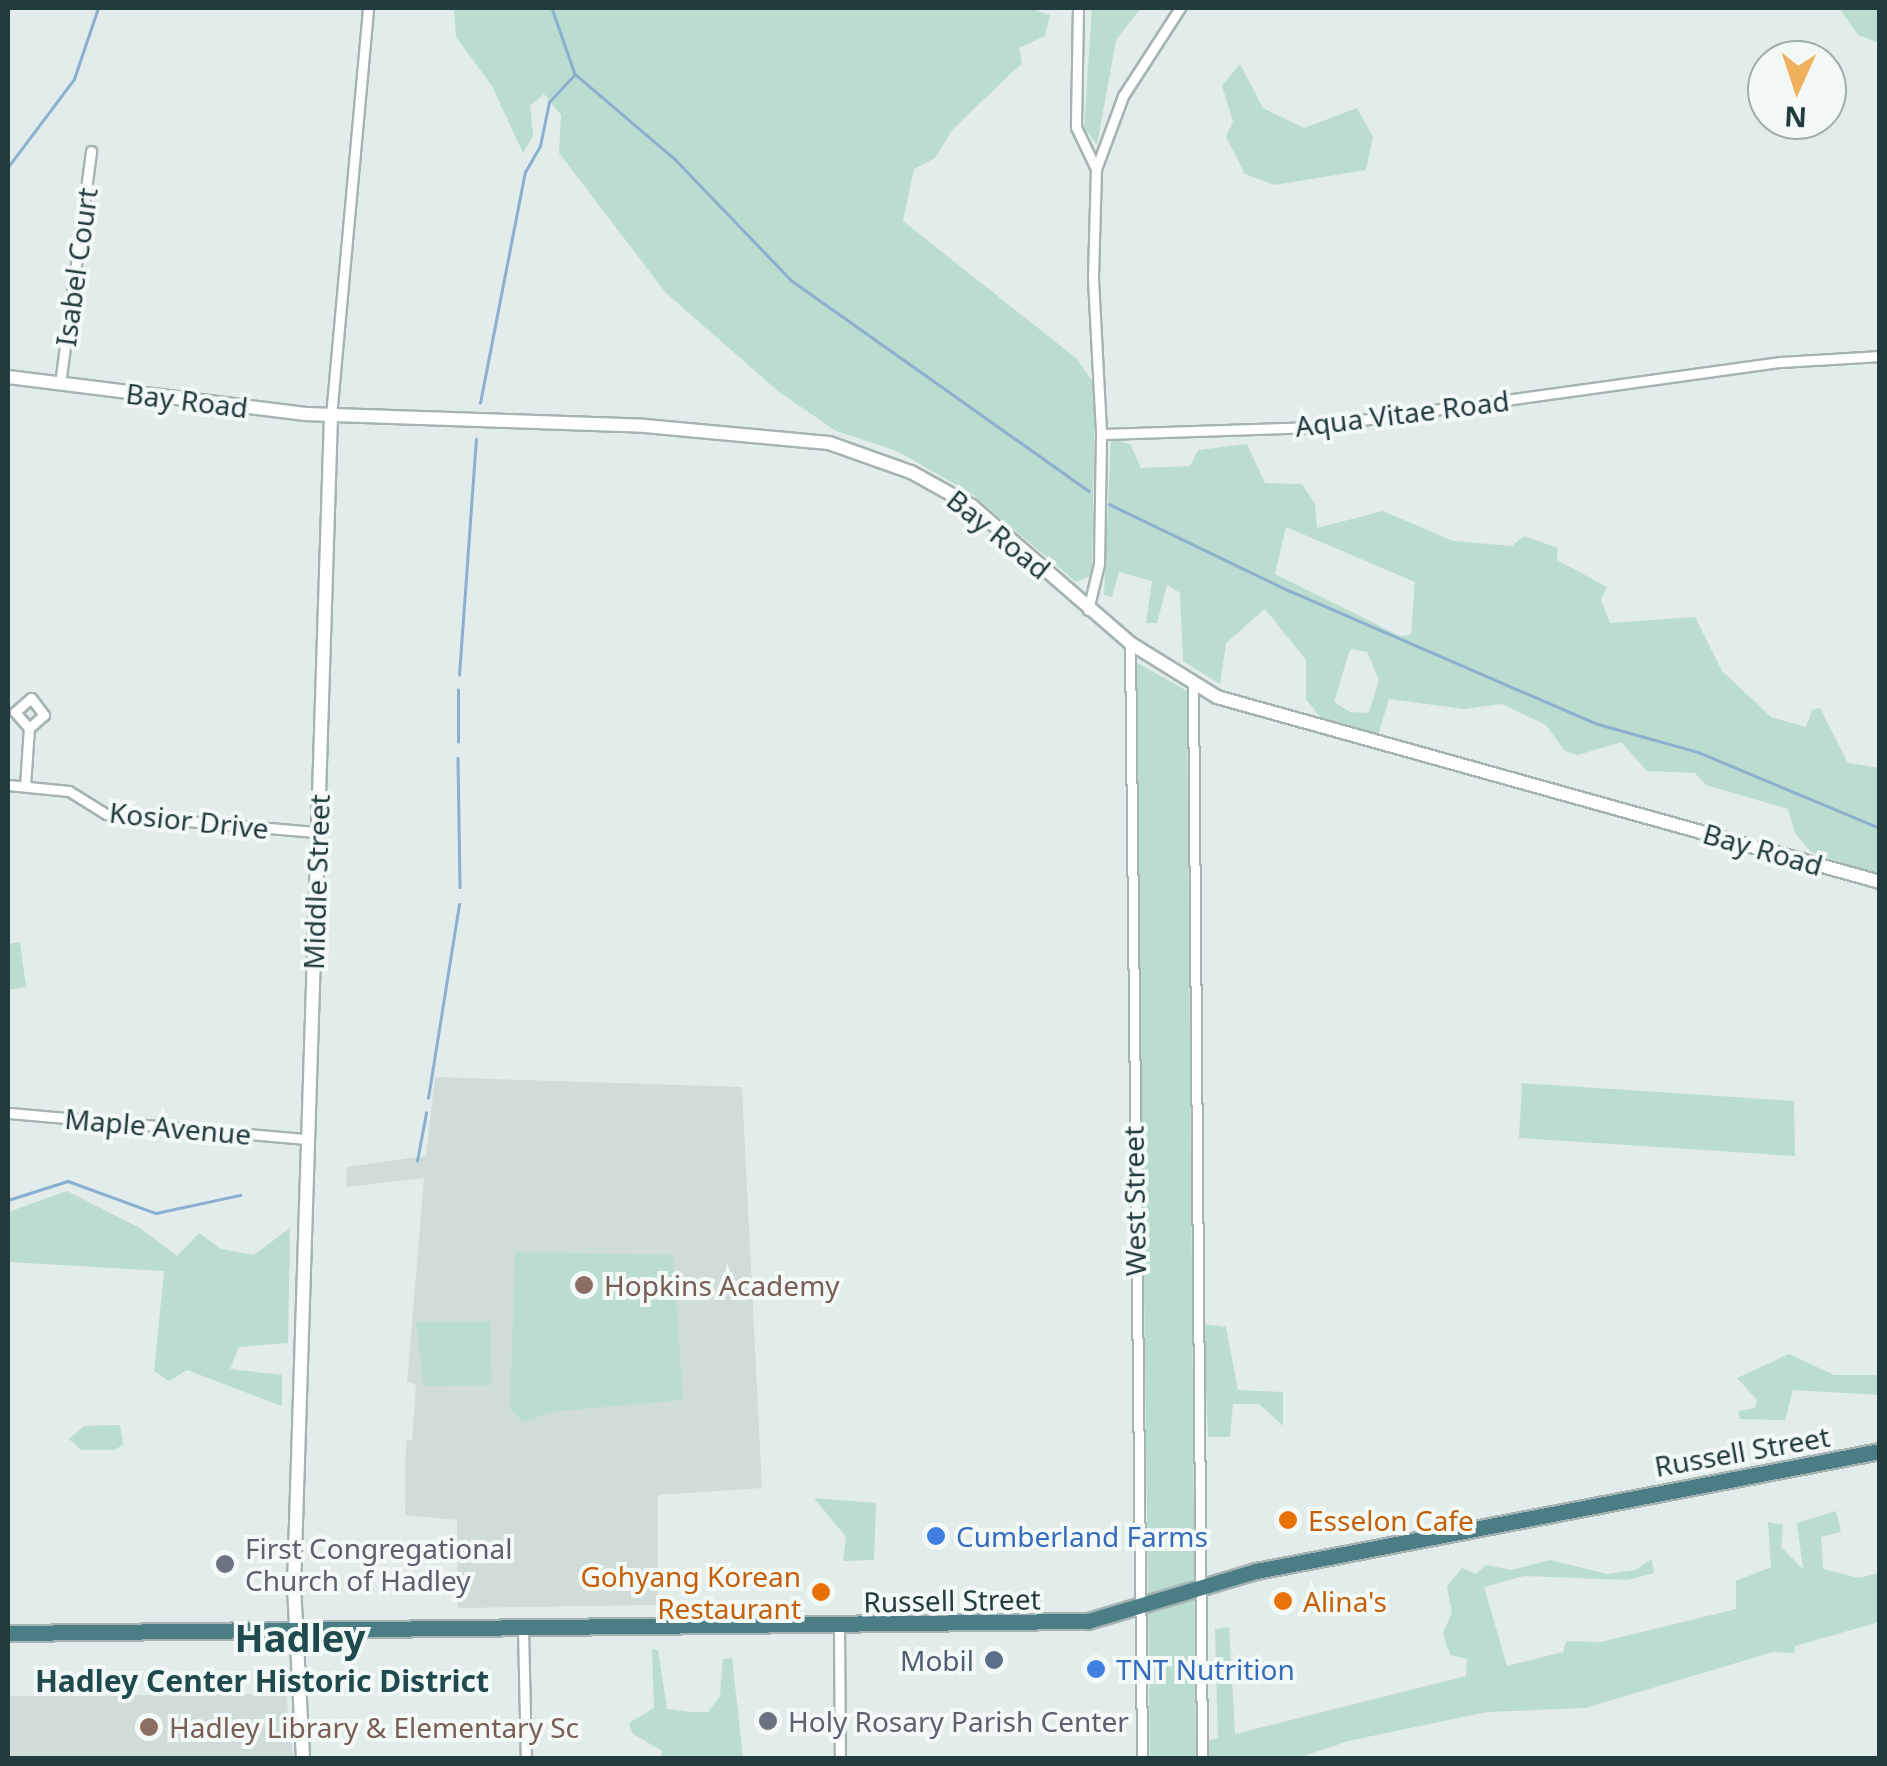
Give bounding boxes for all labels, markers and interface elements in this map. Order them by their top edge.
north arrow [1747,40,1847,140]
text: N [1783,98,1808,138]
street label: Isabel Court [48,186,104,348]
street label: Bay Road [124,376,250,424]
street label: Aqua Vitae Road [1293,383,1511,443]
street label: Bay Road [941,482,1057,586]
street label: Middle Street [296,794,336,970]
street label: Kosior Drive [108,795,270,845]
street label: Bay Road [1699,816,1827,882]
street label: Maple Avenue [63,1101,253,1151]
street label: West Street [1116,1126,1152,1276]
place label: Hopkins Academy [604,1268,840,1302]
marker: Hopkins Academy [573,1274,595,1296]
street label: Russell Street [1652,1419,1832,1483]
place label: Esselon Cafe [1308,1503,1474,1537]
marker: Esselon Cafe [1277,1509,1299,1531]
place label: Cumberland Farms [956,1519,1208,1553]
marker: Cumberland Farms [925,1525,947,1547]
place label: First Congregational Church of Hadley [245,1531,513,1597]
marker: First Congregational Church of Hadley [214,1553,236,1575]
place label: Gohyang Korean Restaurant [581,1559,801,1625]
marker: Gohyang Korean Restaurant [810,1581,832,1603]
street label: Russell Street [863,1582,1041,1618]
place label: Alina's [1303,1584,1387,1618]
marker: Alina's [1272,1590,1294,1612]
district label: Hadley [235,1615,365,1661]
place label: Mobil [900,1643,974,1677]
marker: Mobil [983,1649,1005,1671]
place label: TNT Nutrition [1116,1652,1295,1686]
marker: TNT Nutrition [1085,1658,1107,1680]
district label: Hadley Center Historic District [35,1663,489,1699]
place label: Holy Rosary Parish Center [788,1704,1129,1738]
place label: Hadley Library & Elementary Sc [169,1710,579,1744]
marker: Holy Rosary Parish Center [757,1710,779,1732]
marker: Hadley Library & Elementary Sc [138,1716,160,1738]

